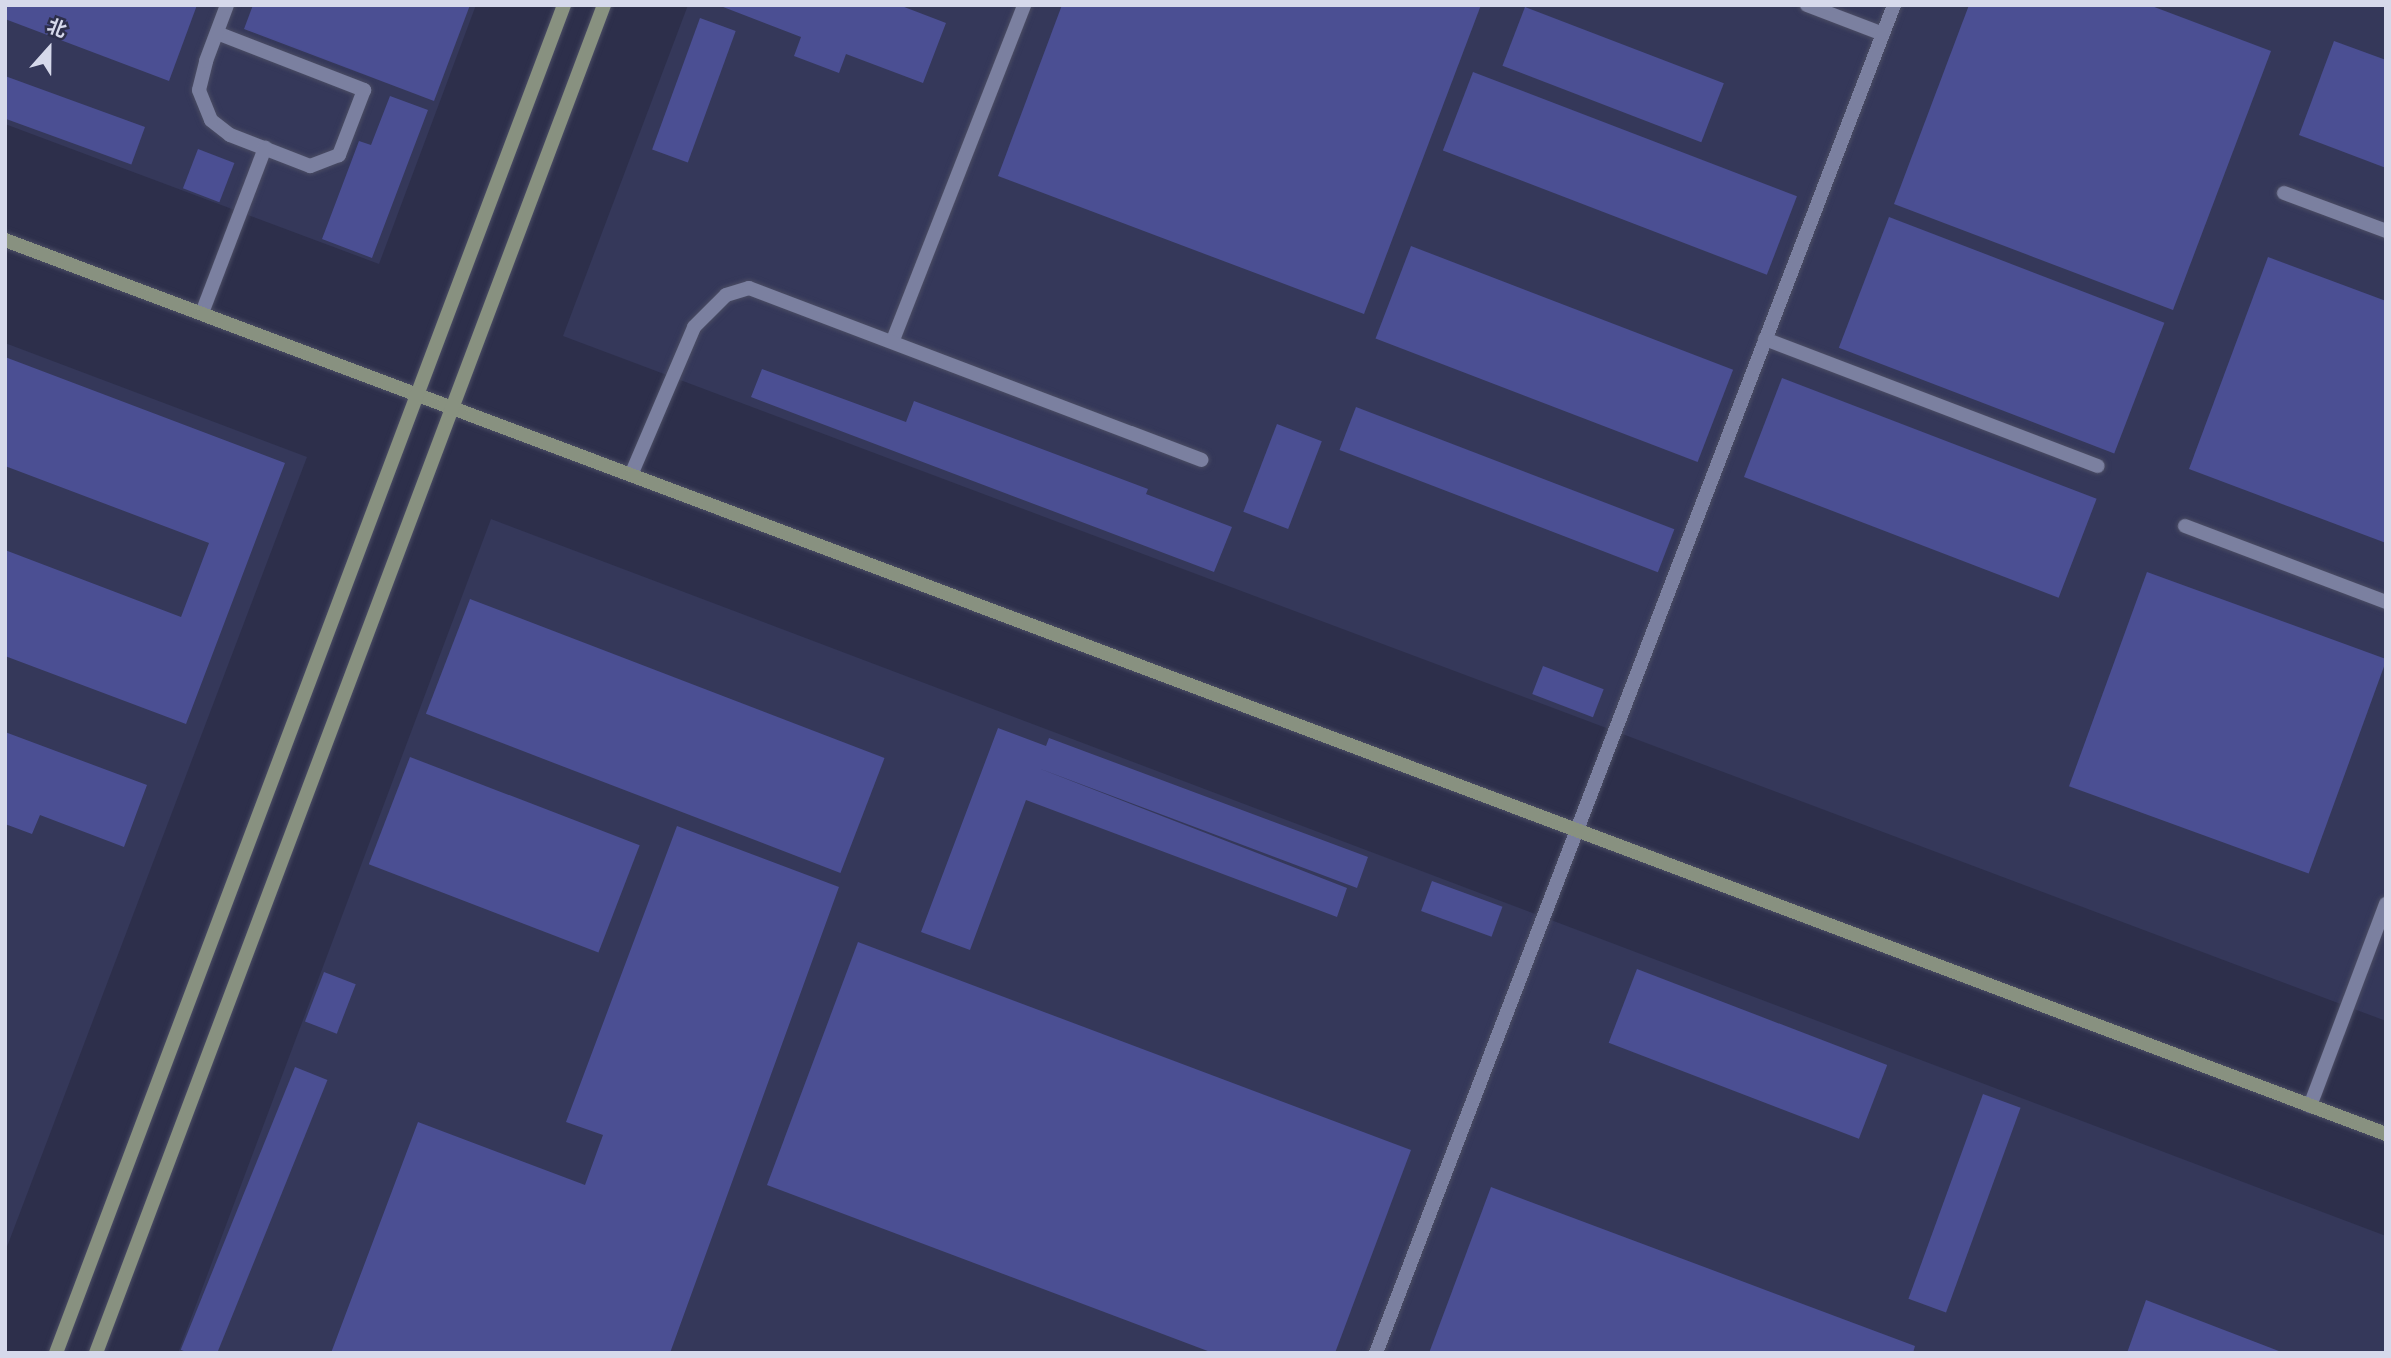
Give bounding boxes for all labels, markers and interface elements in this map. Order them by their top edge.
north arrow [14,14,84,84]
text: 北 [44,17,69,41]

